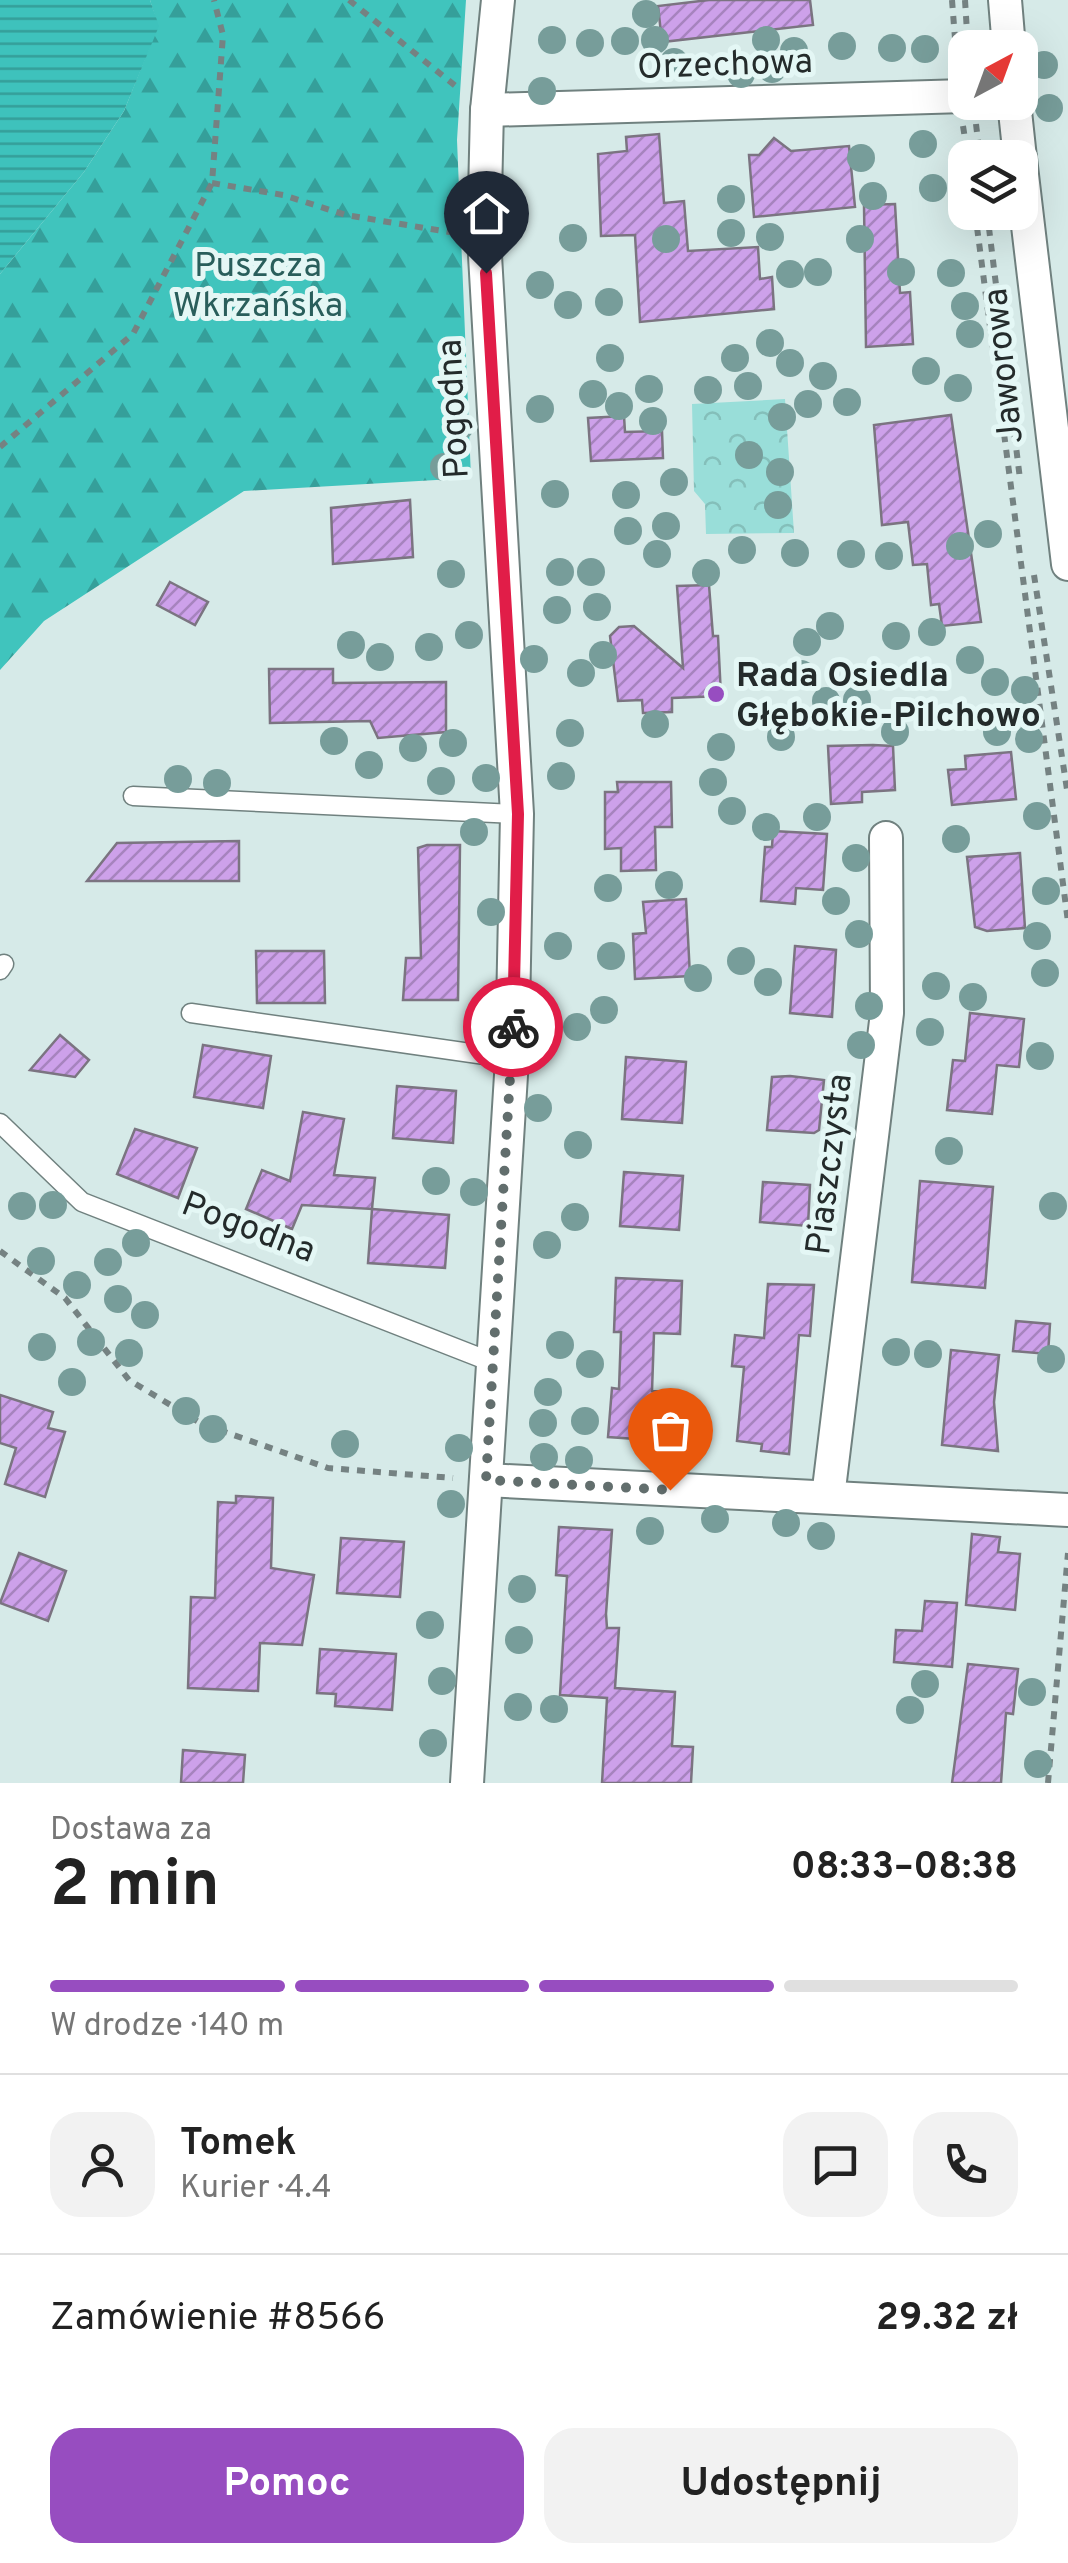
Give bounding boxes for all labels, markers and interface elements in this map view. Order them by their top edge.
north arrow [948,30,1038,120]
map controls [948,30,1038,230]
street label: Orzechowa [637,41,814,91]
button: layers [948,140,1038,230]
pin [444,171,529,274]
icon: home [459,186,514,241]
park label: Puszcza Wkrzańska [173,245,343,329]
street label: Jaworowa [975,286,1035,446]
street label: Pogodna [429,338,481,480]
place label: Rada Osiedla Głębokie-Pilchowo [736,655,1041,739]
marker: Rada Osiedla Głębokie-Pilchowo [705,683,727,705]
courier [463,977,563,1077]
icon: bike [486,1000,541,1055]
street label: Piaszczysta [798,1071,864,1258]
street label: Pogodna [175,1183,321,1274]
pin [628,1388,713,1491]
icon: bag [643,1403,698,1458]
text: Dostawa za [50,1811,212,1851]
text: 08:33–08:38 [791,1844,1018,1893]
text: 2 min [50,1847,220,1929]
text: W drodze · 140 m [50,2007,284,2047]
button: person [50,2112,155,2217]
button: chat [783,2112,888,2217]
button: phone [913,2112,1018,2217]
text: Tomek [180,2120,297,2169]
text: Kurier · 4.4 [180,2169,332,2209]
text: Zamówienie #8566 [50,2295,385,2344]
text: 29.32 zł [876,2295,1018,2344]
button: Pomoc [50,2428,524,2543]
button: Udostępnij [544,2428,1018,2543]

